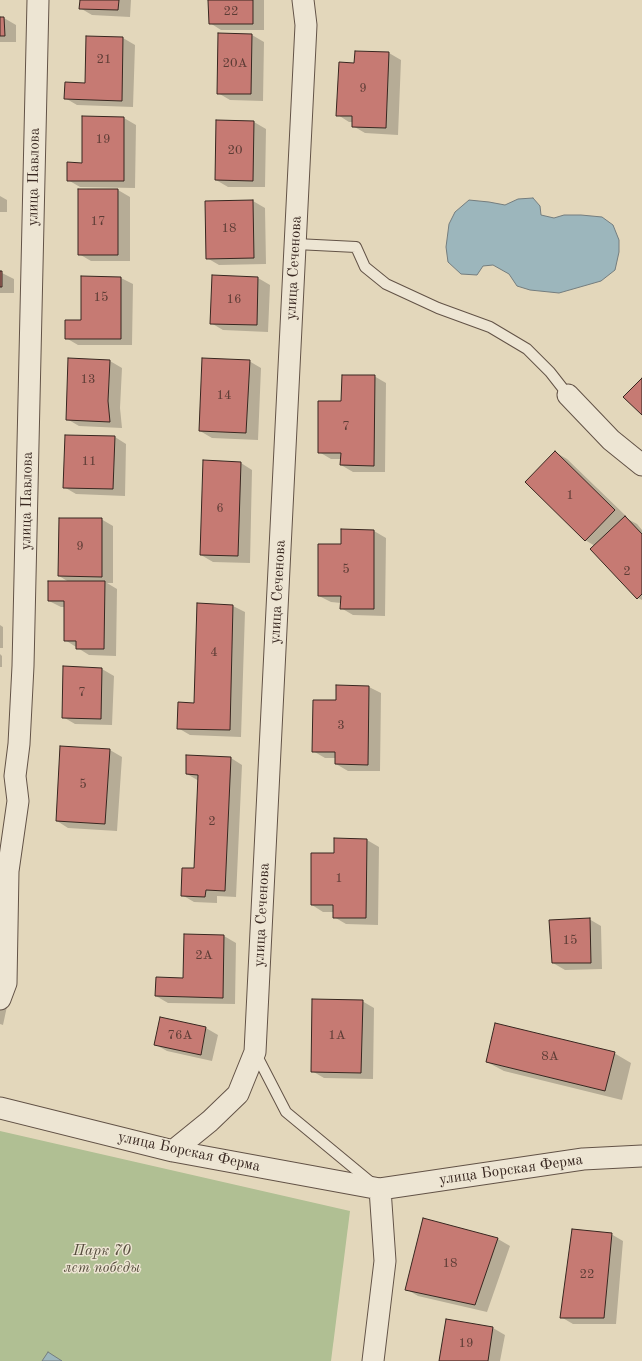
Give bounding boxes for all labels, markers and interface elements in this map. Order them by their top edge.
house number: 22 [223,4,239,20]
house number: 21 [96,52,112,68]
house number: 20А [222,56,248,72]
house number: 9 [359,81,367,97]
street label: улица Павлова [24,128,44,226]
house number: 19 [95,132,111,148]
house number: 20 [227,143,243,159]
house number: 17 [90,214,106,230]
street label: улица Сеченова [282,216,306,320]
house number: 18 [221,221,237,237]
house number: 15 [93,290,109,306]
house number: 16 [226,292,242,308]
house number: 13 [80,372,96,388]
house number: 14 [216,388,232,404]
house number: 7 [342,419,350,435]
street label: улица Павлова [17,452,37,550]
house number: 11 [81,454,97,470]
house number: 1 [566,488,574,504]
house number: 6 [216,501,224,517]
house number: 9 [76,539,84,555]
street label: улица Сеченова [266,540,290,644]
house number: 5 [342,562,350,578]
house number: 2 [623,564,631,580]
house number: 4 [210,645,218,661]
house number: 7 [78,685,86,701]
house number: 3 [337,718,345,734]
house number: 5 [79,777,87,793]
house number: 2 [208,814,216,830]
street label: улица Сеченова [250,863,274,967]
house number: 1 [335,871,343,887]
house number: 15 [562,933,578,949]
house number: 2А [195,948,213,964]
house number: 76А [167,1028,193,1044]
house number: 1А [328,1028,346,1044]
house number: 8А [541,1049,559,1065]
street label: улица Борская Ферма [116,1128,262,1176]
street label: улица Борская Ферма [438,1151,584,1189]
park label: Парк 70 лет победы [64,1242,140,1277]
house number: 18 [442,1256,458,1272]
house number: 22 [579,1267,595,1283]
house number: 19 [458,1336,474,1352]

